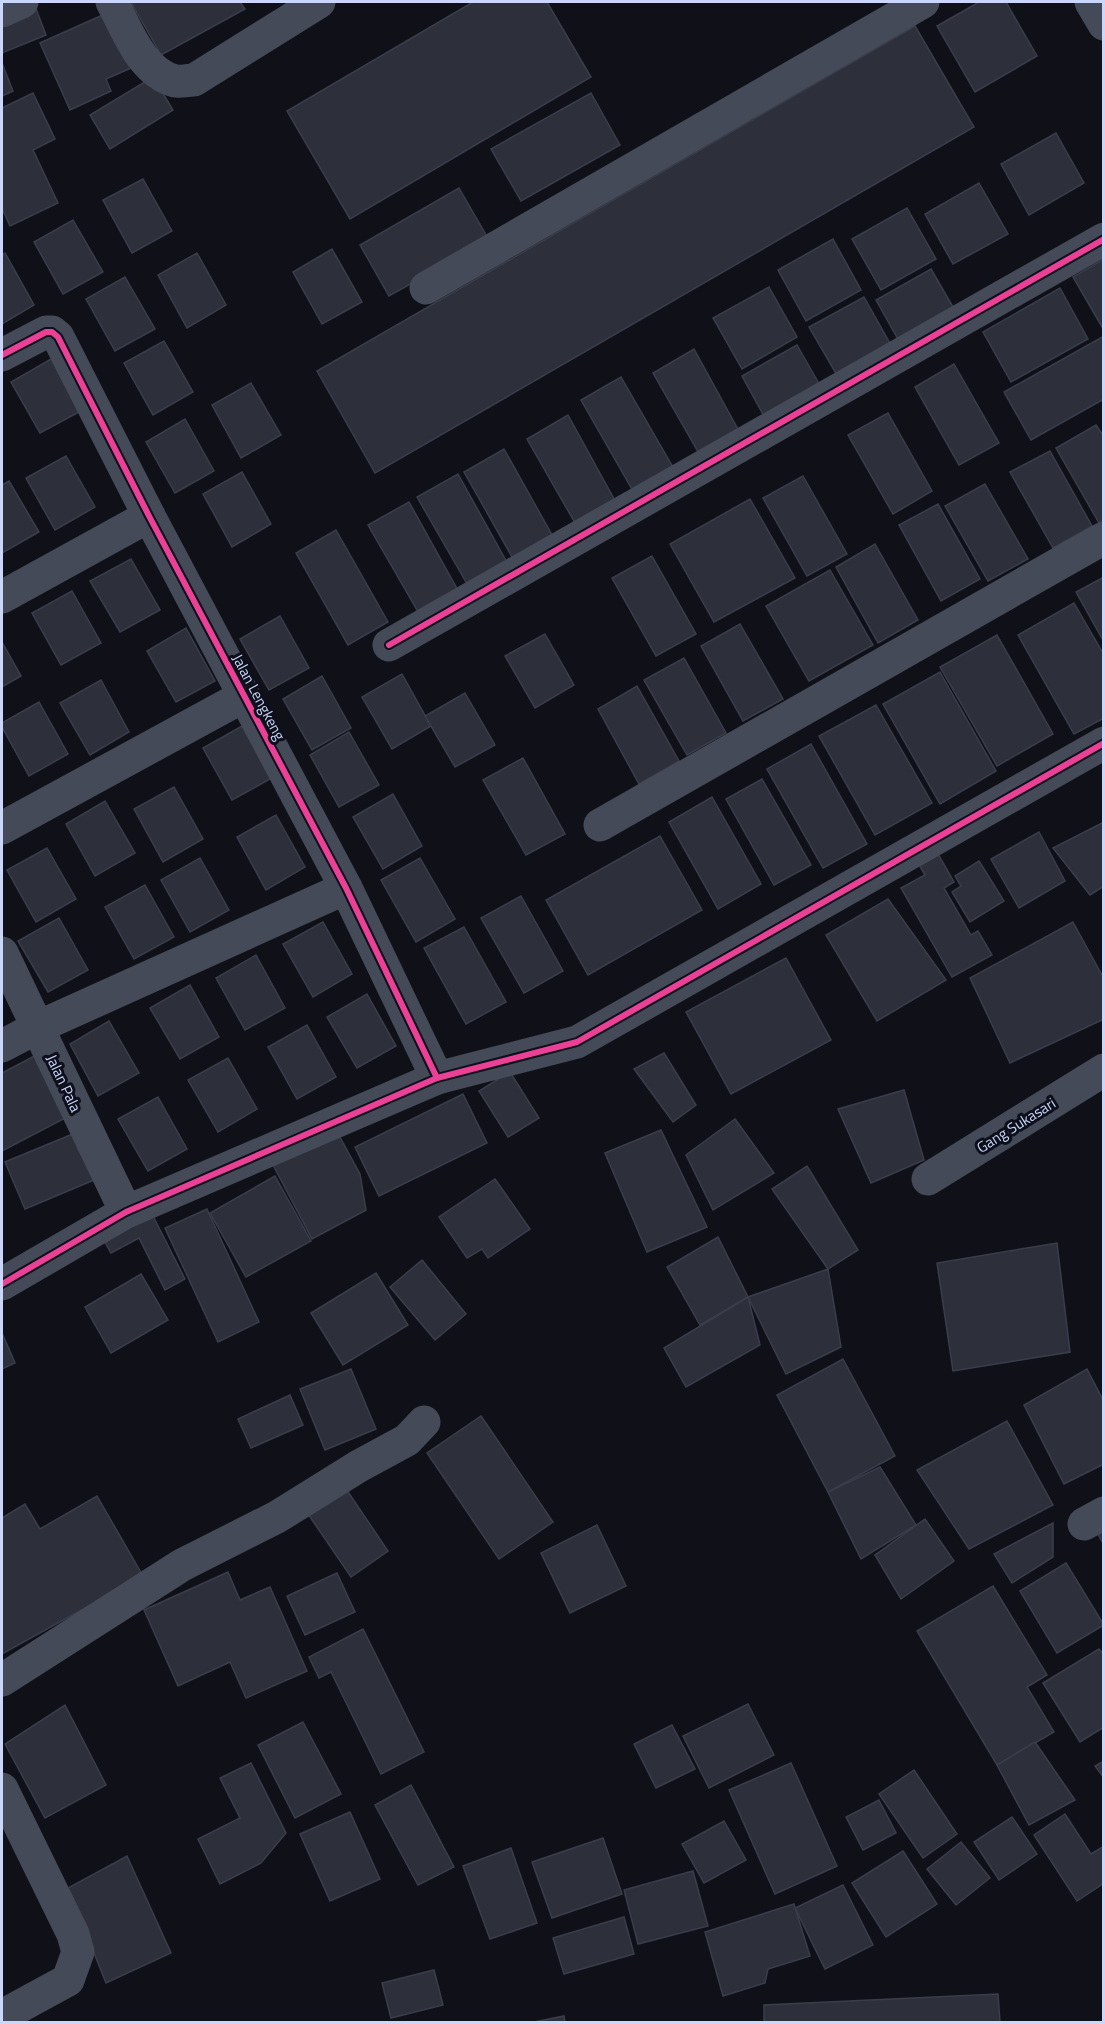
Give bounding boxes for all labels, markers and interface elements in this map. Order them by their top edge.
street label: Jalan Lengkeng [227,650,292,745]
street label: Jalan Pala [41,1050,88,1116]
street label: Gang Sukasari [972,1092,1060,1158]

